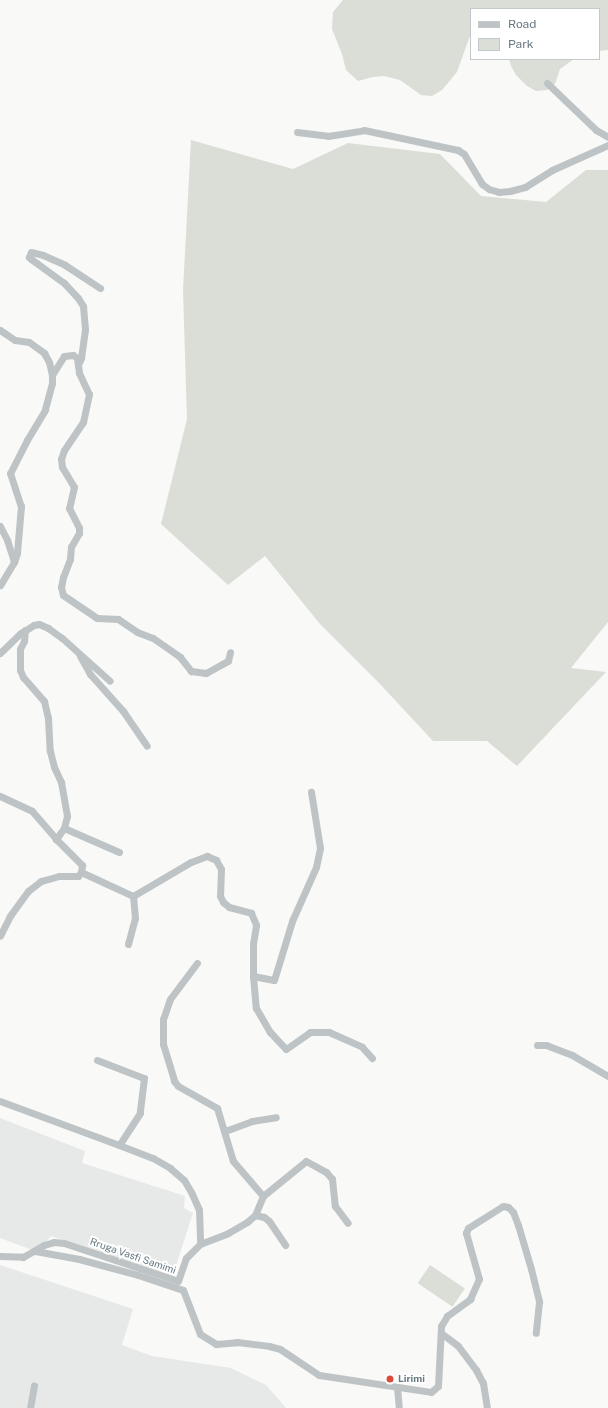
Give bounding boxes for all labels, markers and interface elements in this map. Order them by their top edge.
legend [470,8,600,60]
text: Road [508,17,536,31]
text: Park [508,37,534,51]
street label: Rruga Vasfi Samimi [88,1236,178,1276]
place label: Lirimi [398,1373,425,1385]
marker: Lirimi [385,1374,395,1384]

